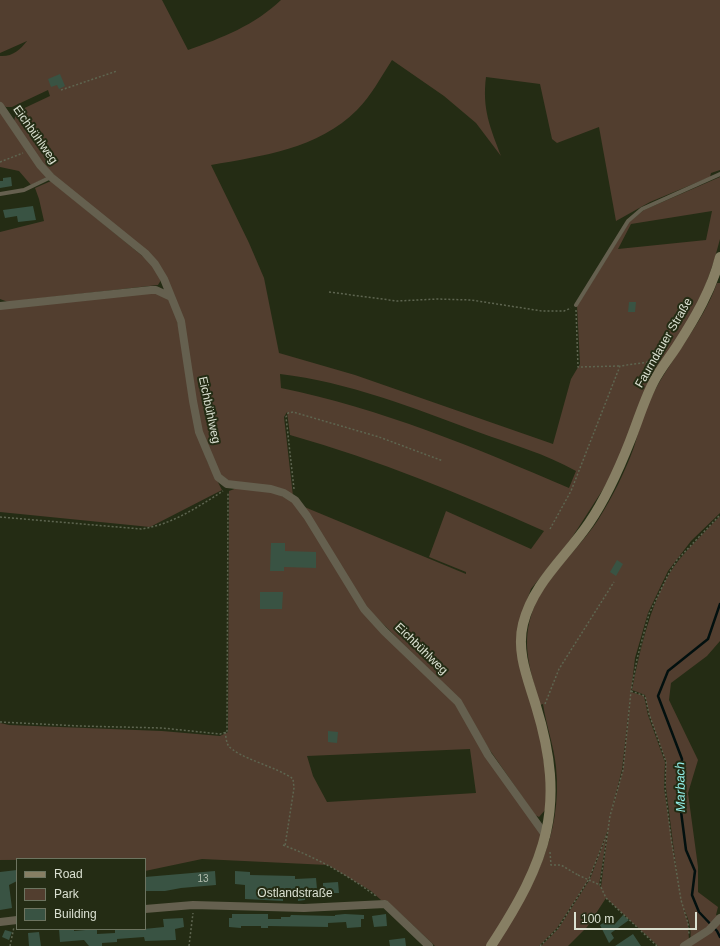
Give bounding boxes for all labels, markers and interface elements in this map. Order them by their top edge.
street label: Eichbühlweg [10,103,60,167]
street label: Faurndauer Straße [632,295,696,391]
street label: Eichbühlweg [195,375,223,445]
street label: Eichbühlweg [392,620,450,678]
water label: Marbach [673,762,689,812]
legend [16,858,146,930]
text: Road [54,867,83,881]
house number: 13 [197,873,209,885]
text: Park [54,887,79,901]
street label: Ostlandstraße [257,887,333,901]
scale bar [576,904,699,930]
text: Building [54,907,97,921]
text: 100 m [581,912,614,926]

